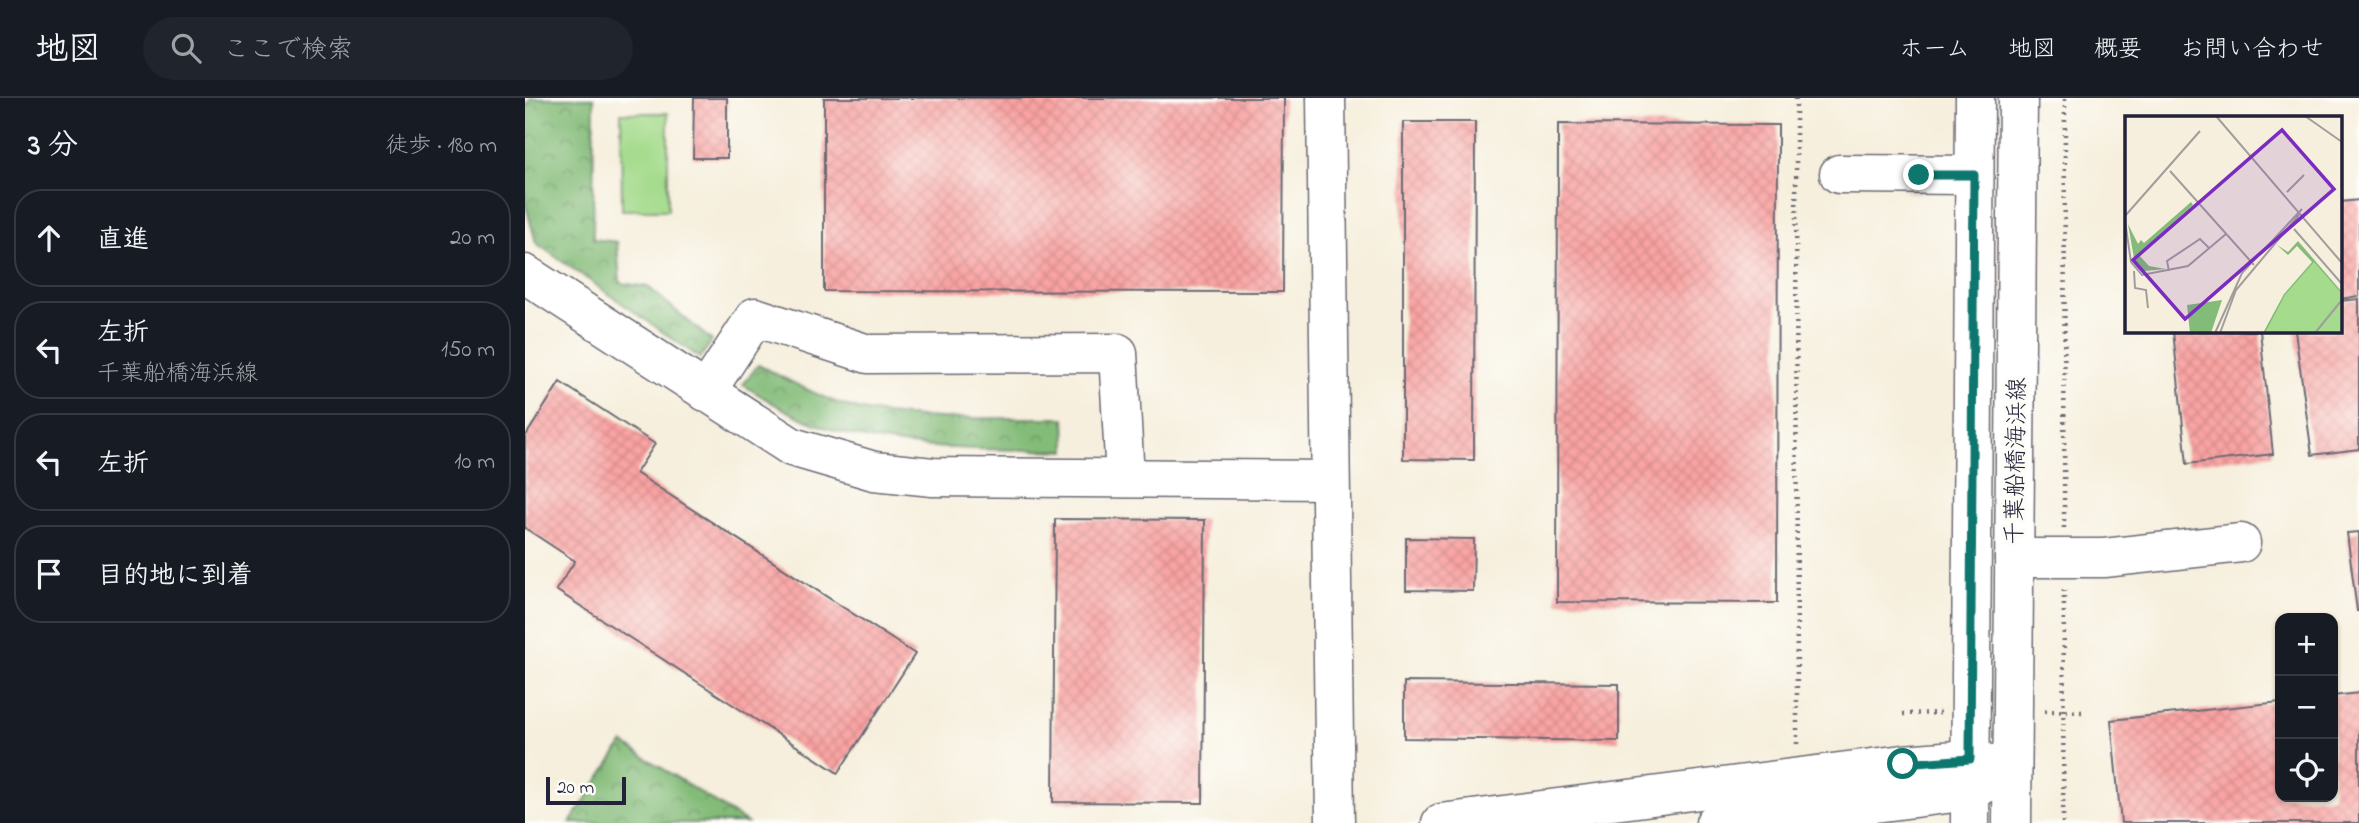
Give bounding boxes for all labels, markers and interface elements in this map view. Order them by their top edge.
search box [143,17,633,80]
text: 地図 [35,27,101,75]
icon: search [167,29,205,67]
text: ここで検索 [223,32,353,70]
text: ホーム [1899,33,1970,68]
text: 地図 [2008,33,2056,68]
text: 概要 [2094,33,2142,68]
text: お問い合わせ [2180,33,2324,68]
inset map [2125,116,2341,332]
text: 3 分 [28,125,78,169]
text: 徒歩 · 180 m [385,130,497,163]
route end [1903,159,1934,190]
icon: ahead [30,219,68,257]
text: 直進 [97,222,149,260]
text: 20 m [450,222,495,255]
text: 左折 [97,315,149,353]
icon: left [30,331,68,369]
text: 150 m [441,334,495,367]
text: 千葉船橋海浜線 [97,358,258,391]
street label: 千葉船橋海浜線 [1999,377,2036,545]
icon: left [30,443,68,481]
text: 左折 [97,446,149,484]
text: 10 m [454,446,495,479]
icon: arrive [30,555,68,593]
text: 目的地に到着 [97,558,253,596]
map controls [2275,613,2338,802]
button: + [2275,613,2338,676]
button: − [2275,676,2338,739]
button: locate [2275,739,2338,802]
route start [1887,748,1918,779]
scale bar [546,774,627,806]
text: 20 m [557,775,594,802]

